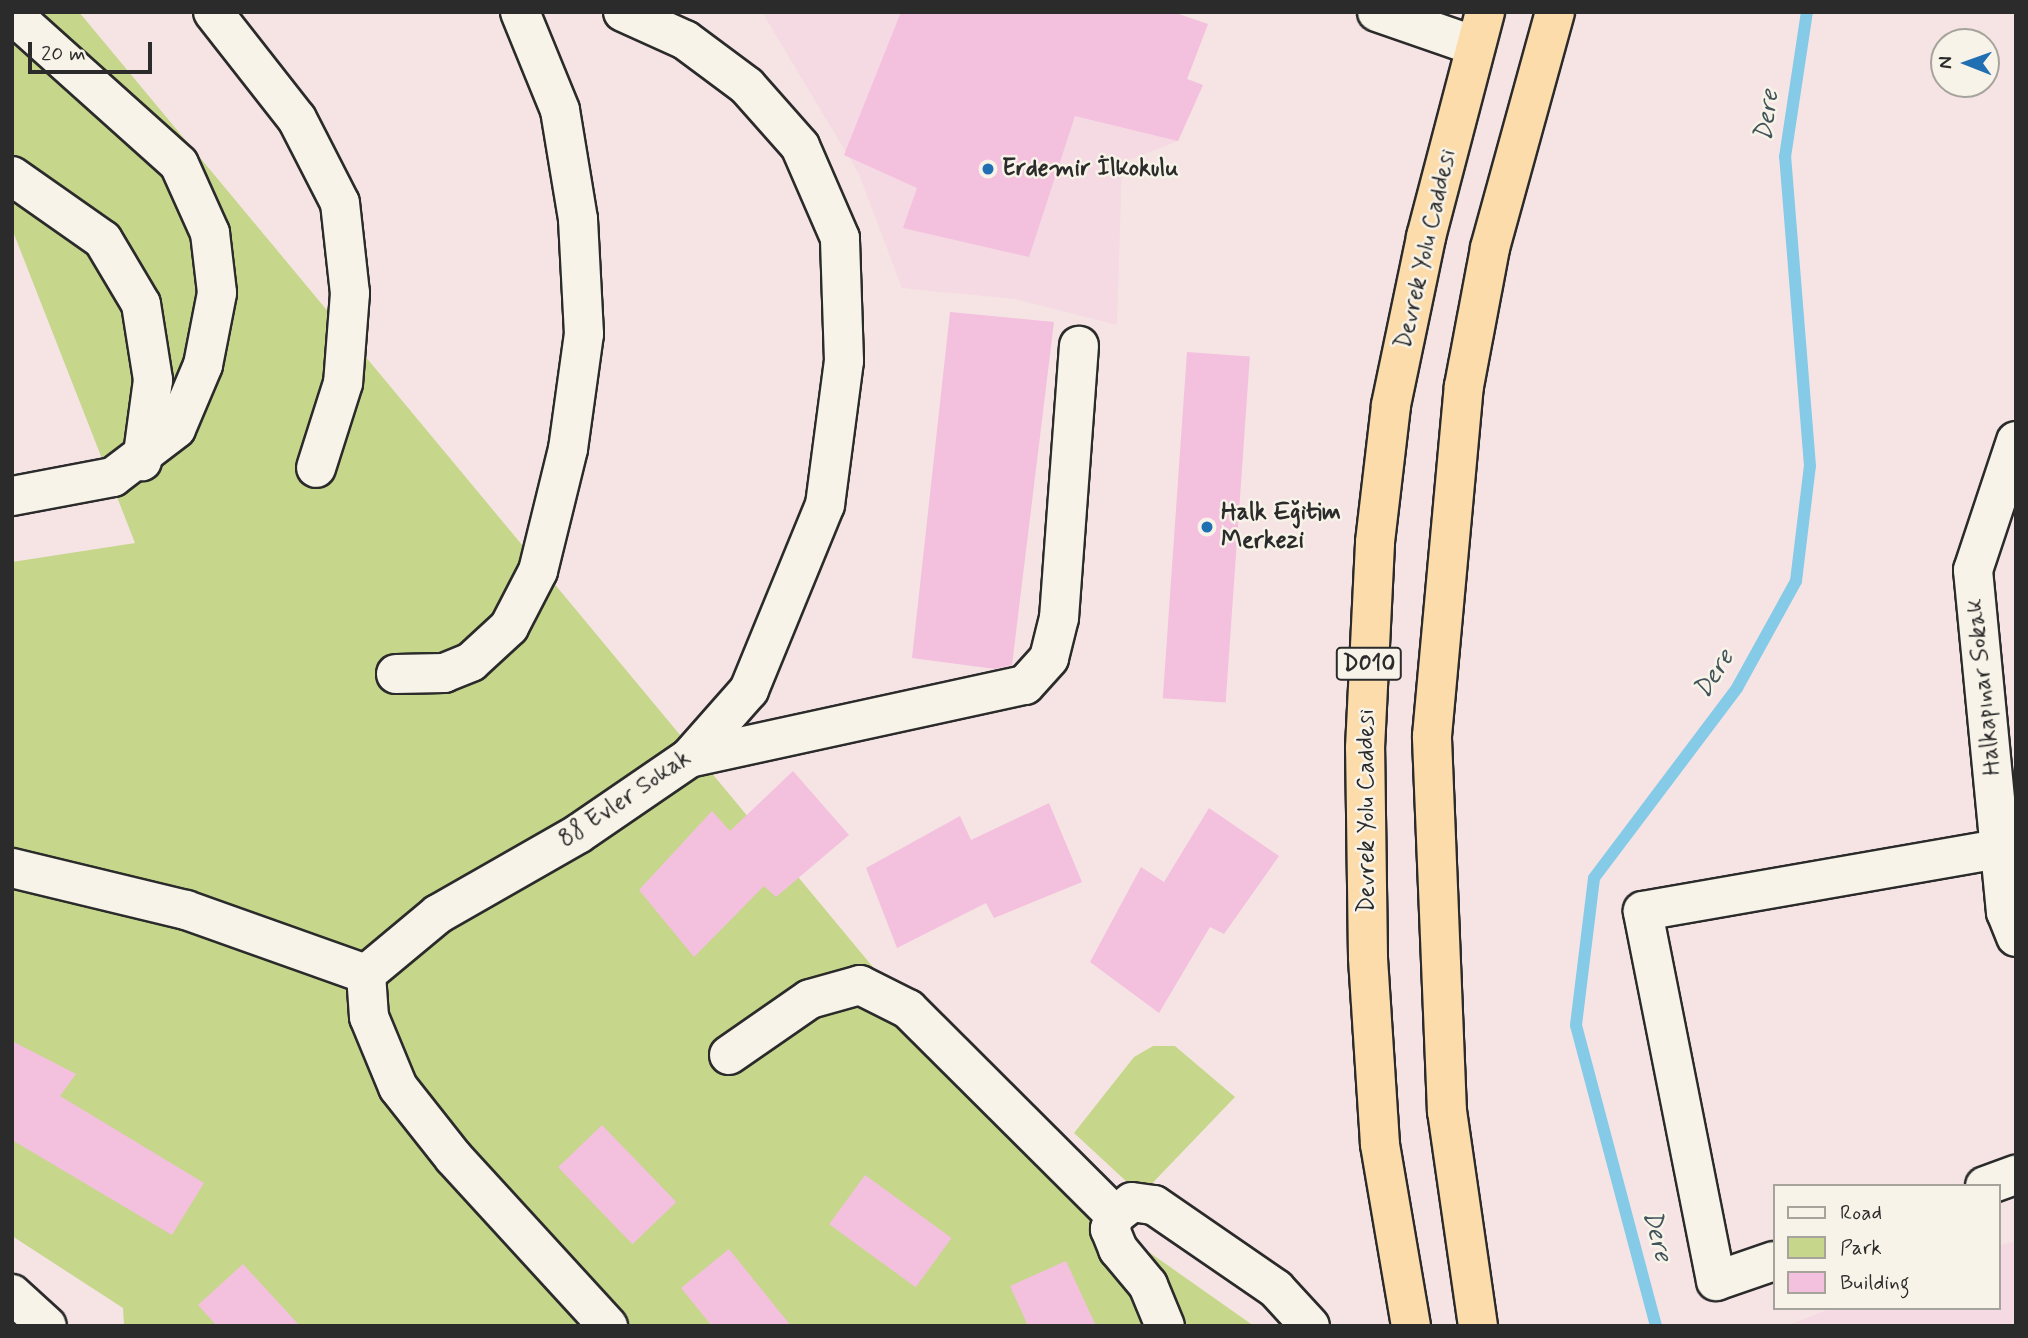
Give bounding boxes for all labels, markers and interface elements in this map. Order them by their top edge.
scale bar [32,28,156,72]
north arrow [1930,28,2000,98]
text: 20 m [41,40,86,68]
text: N [1933,56,1958,69]
water label: Dere [1749,88,1787,144]
street label: Devrek Yolu Caddesi [1389,145,1463,353]
place label: Erdemir İlkokulu [1002,155,1178,183]
marker: Erdemir İlkokulu [980,161,996,177]
place label: Halk Eğitim Merkezi [1221,499,1338,555]
marker: Halk Eğitim Merkezi [1199,519,1215,535]
street label: Halkapınar Sokak [1961,598,2007,776]
road number: D010 [1336,644,1402,684]
water label: Dere [1688,645,1742,705]
street label: Devrek Yolu Caddesi [1353,708,1381,914]
street label: 88 Evler Sokak [553,744,697,854]
legend [1772,1184,2000,1310]
text: Road [1840,1199,1882,1227]
water label: Dere [1634,1207,1678,1265]
text: Park [1840,1234,1882,1262]
text: Building [1840,1269,1910,1297]

